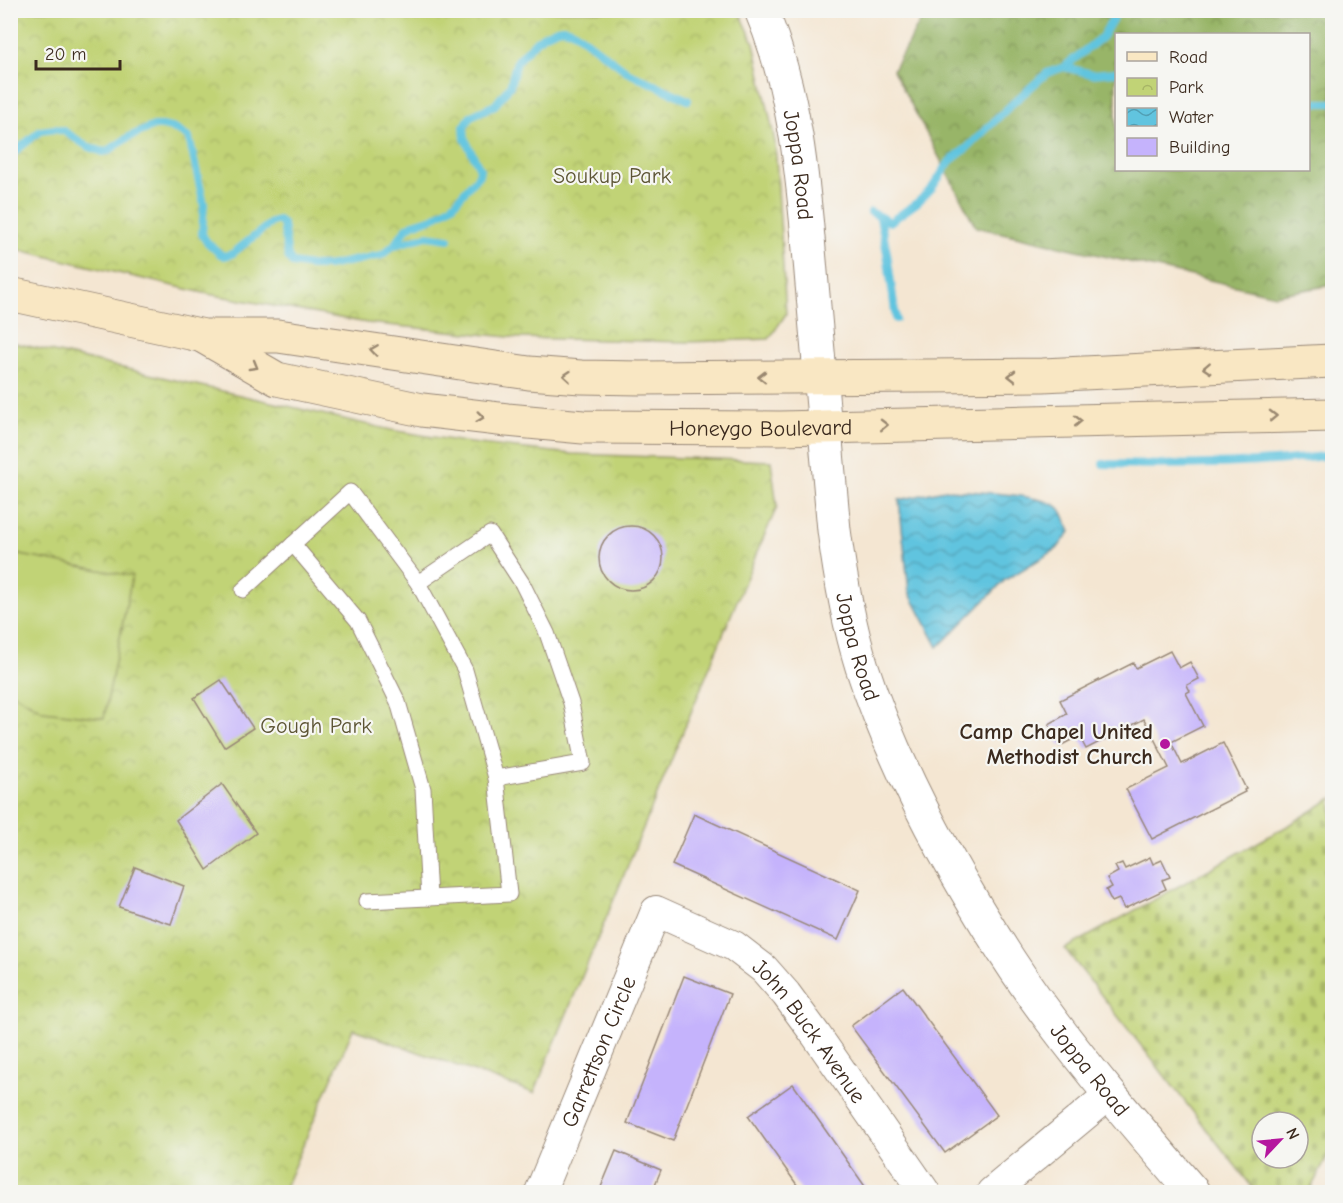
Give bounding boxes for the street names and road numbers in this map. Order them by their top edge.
street label: Joppa Road [777,107,818,221]
street label: Honeygo Boulevard [669,414,853,442]
street label: Joppa Road [830,590,885,705]
street label: John Buck Avenue [747,953,871,1108]
street label: Garrettson Circle [556,972,642,1131]
street label: Joppa Road [1044,1019,1134,1122]

